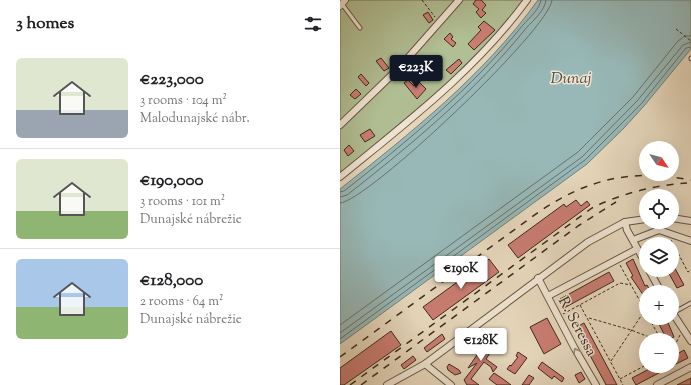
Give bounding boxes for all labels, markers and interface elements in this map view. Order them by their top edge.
text: 3 homes [16,12,74,36]
icon: filters [302,13,324,35]
pin: €223K [388,55,444,89]
text: €223K [399,59,433,77]
text: €223,000 [140,68,204,92]
water label: Dunaj [550,68,592,91]
icon: home [48,74,96,122]
text: 3 rooms · 104 m² [140,92,227,110]
text: Malodunajské nábr. [140,110,250,128]
north arrow [639,141,679,181]
map controls [639,141,679,373]
text: €190,000 [140,169,204,193]
icon: home [48,175,96,223]
button: locate [639,189,679,229]
text: 3 rooms · 101 m² [140,193,225,211]
text: Dunajské nábrežie [140,211,242,229]
button: layers [639,237,679,277]
pin: €190K [433,256,489,290]
text: €190K [444,260,478,278]
text: €128,000 [140,269,203,293]
icon: home [48,275,96,323]
button: + [639,285,679,325]
text: 2 rooms · 64 m² [140,293,223,311]
street label: R. Seressa [552,293,601,360]
text: Dunajské nábrežie [140,311,242,329]
pin: €128K [453,328,509,362]
text: €128K [464,332,498,350]
button: − [639,333,679,373]
one-way arrow [574,348,581,355]

